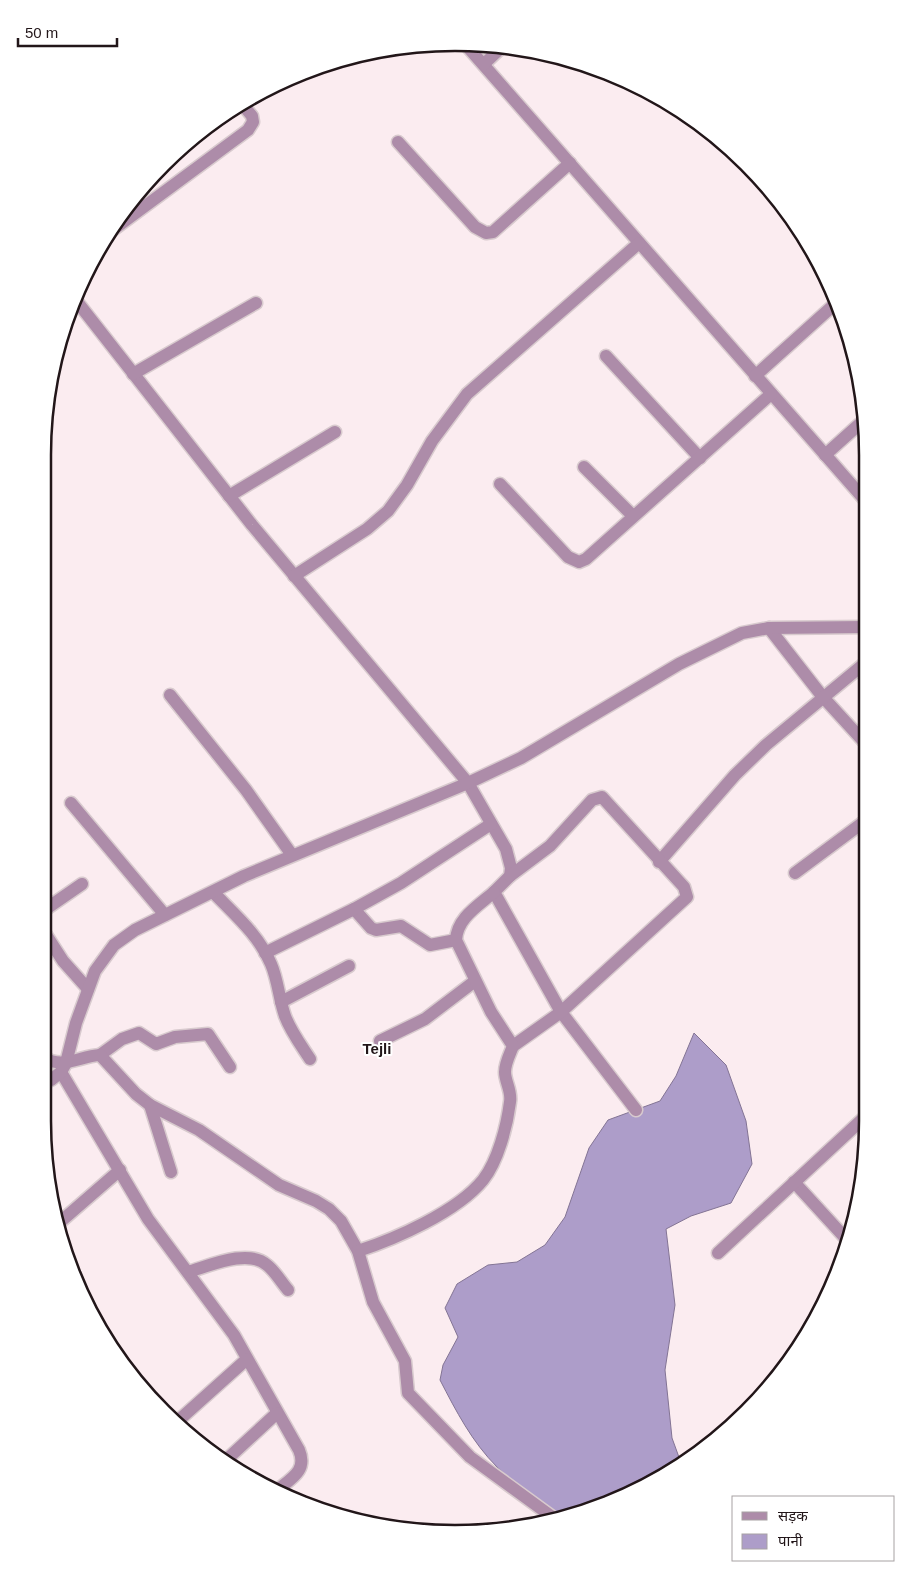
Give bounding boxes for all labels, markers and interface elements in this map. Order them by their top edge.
scale bar [18,15,116,47]
text: 50 m [25,24,58,41]
district label: Tejli [363,1040,391,1057]
legend [732,1496,895,1561]
text: सड़क [778,1507,808,1524]
text: पानी [778,1532,804,1549]

